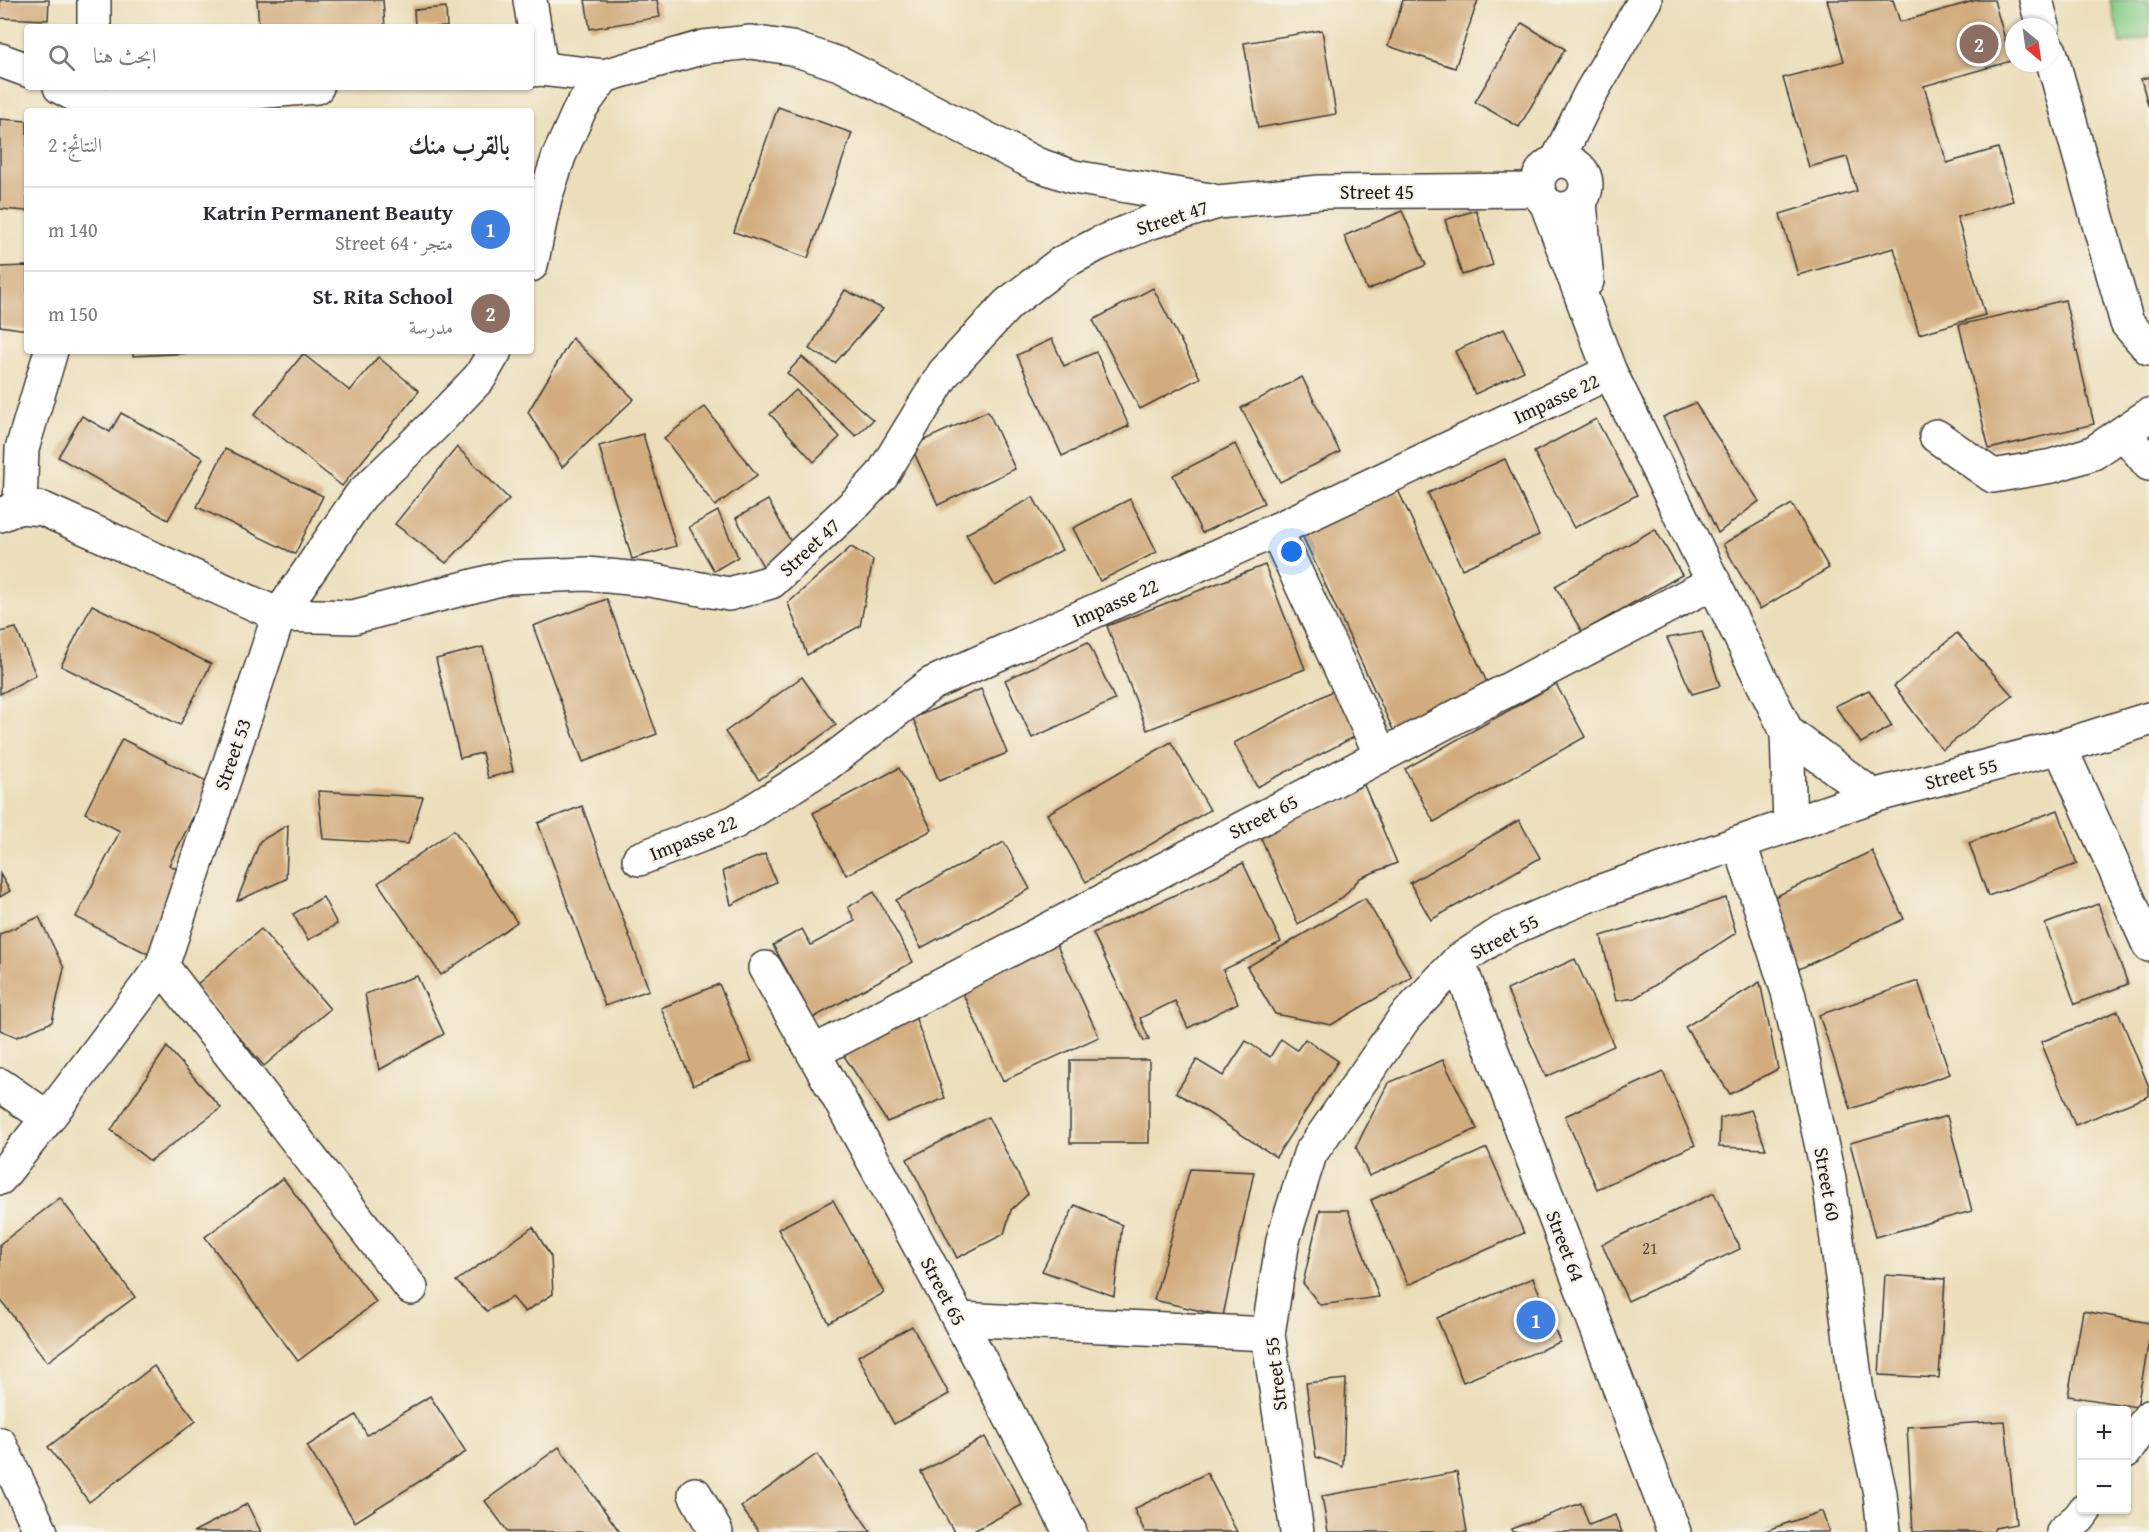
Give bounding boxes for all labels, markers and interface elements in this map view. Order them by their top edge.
north arrow [2005,18,2059,72]
pin: 2 [1960,22,1998,66]
search box [24,24,534,90]
text: ابحث هنا [93,39,157,71]
icon: search [45,41,78,74]
text: بالقرب منك [408,125,510,164]
text: النتائج: 2 [48,130,102,159]
street label: Street 45 [1340,177,1414,206]
street label: Street 47 [1132,192,1212,242]
text: Katrin Permanent Beauty [203,196,453,228]
text: 140 m [48,215,98,244]
text: 1 [485,215,496,244]
text: متجر · Street 64 [335,228,453,257]
text: St. Rita School [313,280,453,312]
text: 150 m [48,299,98,328]
text: 2 [485,299,496,328]
text: مدرسة [409,312,453,341]
street label: Impasse 22 [1508,365,1604,431]
street label: Street 47 [772,511,846,583]
your location [1277,537,1306,566]
street label: Impasse 22 [1067,570,1163,634]
street label: Street 53 [206,714,258,794]
street label: Street 55 [1921,749,2001,797]
street label: Street 65 [1223,786,1303,846]
street label: Impasse 22 [645,806,741,868]
street label: Street 55 [1464,906,1544,966]
street label: Street 60 [1807,1145,1849,1223]
street label: Street 64 [1539,1206,1593,1286]
house number: 21 [1642,1236,1658,1260]
street label: Street 65 [914,1251,974,1331]
pin: 1 [1516,1298,1556,1342]
street label: Street 55 [1256,1335,1294,1413]
map controls [2077,1406,2131,1514]
button: + [2077,1406,2131,1460]
button: − [2077,1460,2131,1514]

